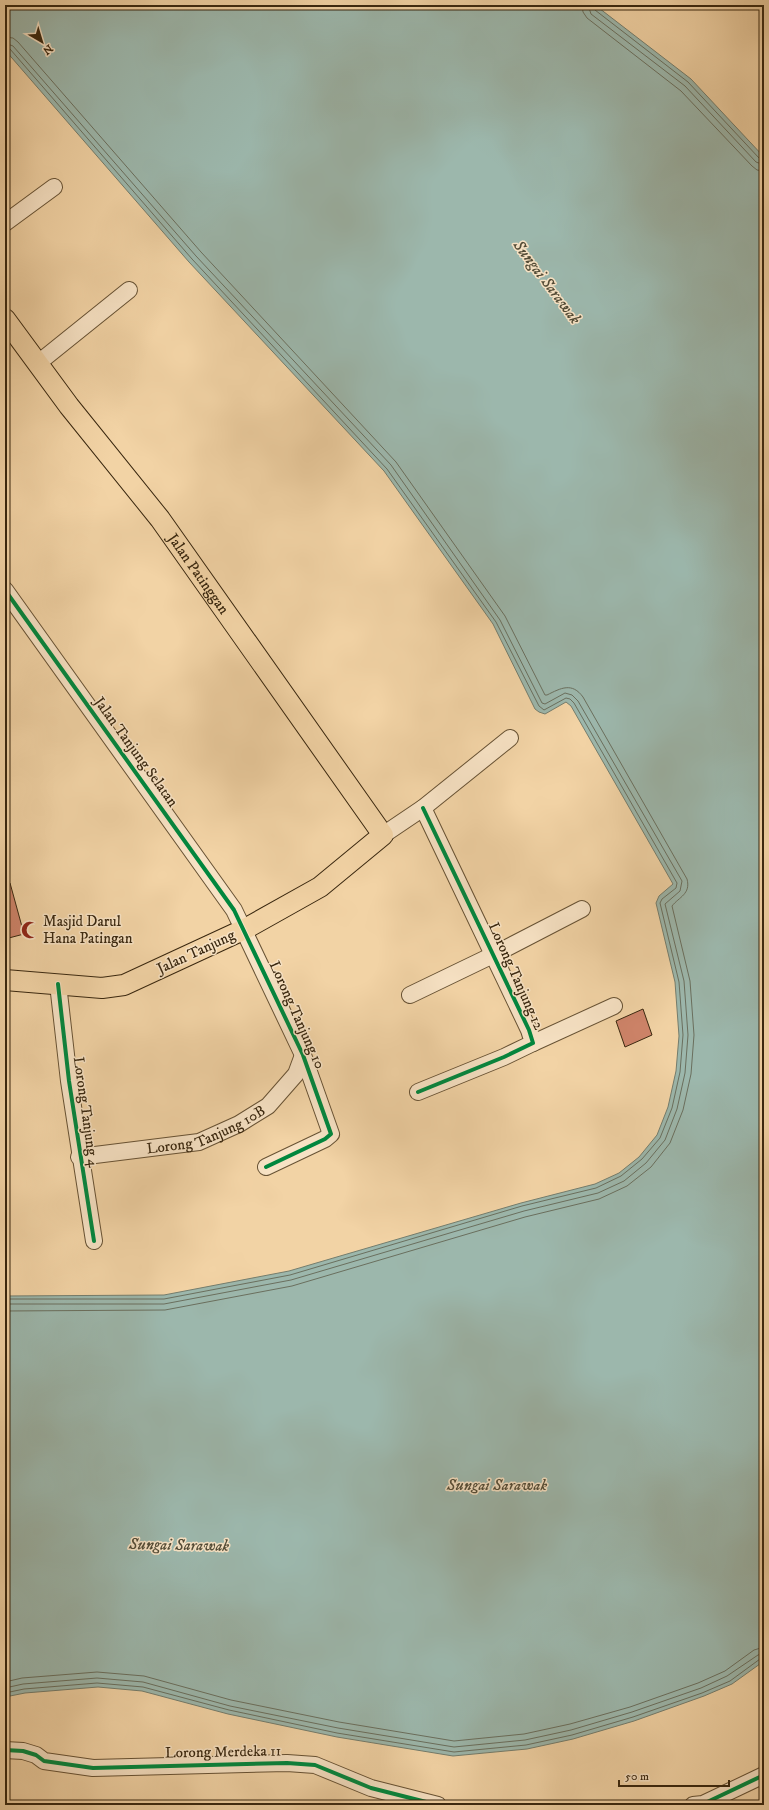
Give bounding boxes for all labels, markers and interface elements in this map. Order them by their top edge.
north arrow [22,22,62,62]
text: N [40,41,55,57]
water label: Sungai Sarawak [508,235,585,328]
street label: Jalan Patinggan [162,528,234,618]
street label: Jalan Tanjung Selatan [89,692,182,811]
place label: Masjid Darul Hana Patingan [43,912,133,948]
street label: Lorong Tanjung 12 [484,919,548,1033]
mosque icon: Masjid Darul Hana Patingan [20,920,40,940]
street label: Jalan Tanjung [152,925,239,979]
street label: Lorong Tanjung 10 [265,958,329,1072]
street label: Lorong Tanjung 4 [69,1056,103,1169]
street label: Lorong Tanjung 10B [145,1101,269,1158]
water label: Sungai Sarawak [446,1475,547,1495]
water label: Sungai Sarawak [128,1534,230,1556]
street label: Lorong Merdeka 11 [165,1741,281,1763]
scale bar [619,1762,729,1788]
text: 50 m [625,1769,649,1784]

